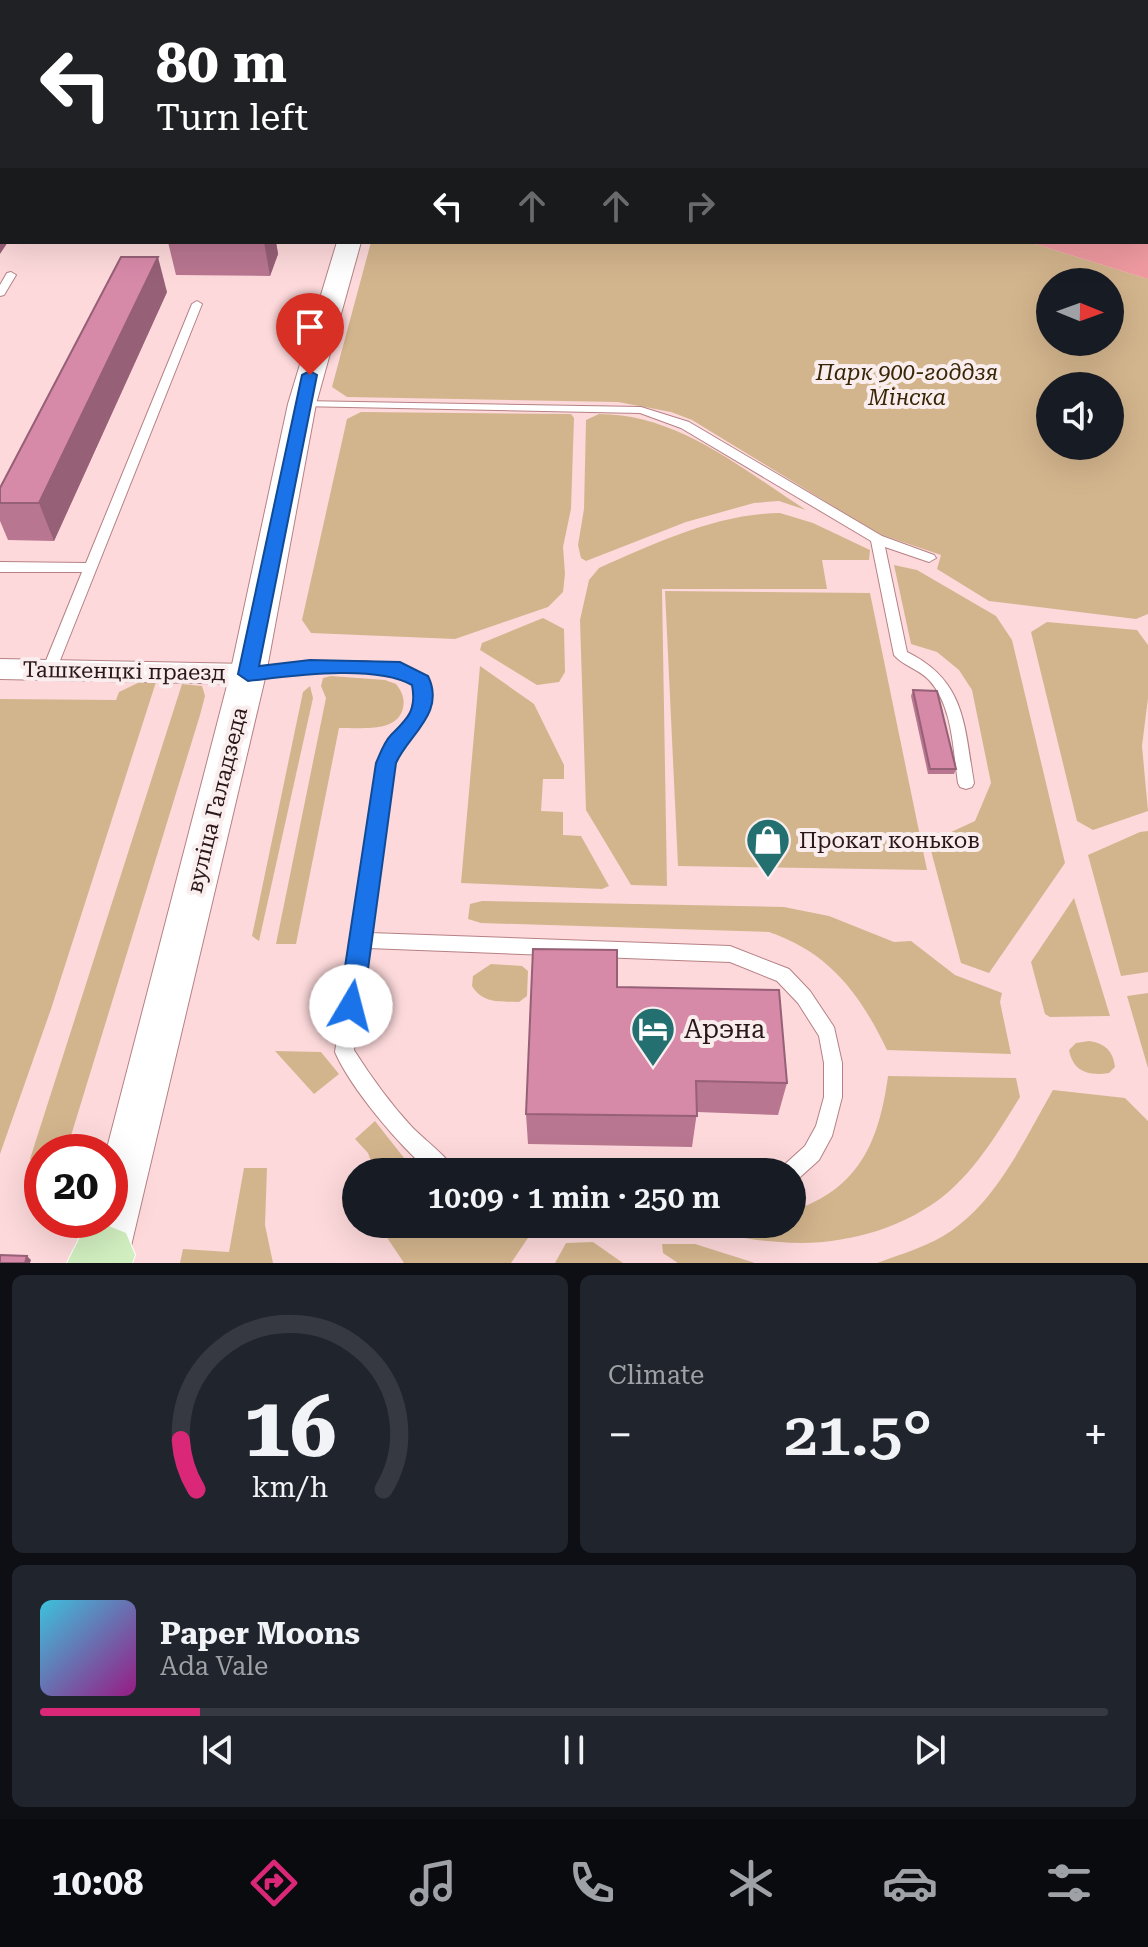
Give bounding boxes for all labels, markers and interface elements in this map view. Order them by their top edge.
text: 80 m [156,30,287,96]
icon: left [24,32,128,136]
text: Turn left [156,97,308,139]
icon: left [426,184,470,228]
icon: ahead [510,184,554,228]
icon: ahead [594,184,638,228]
icon: right [678,184,722,228]
north arrow [1036,268,1124,356]
map controls [1036,268,1124,460]
pin [276,293,344,375]
icon: arrive [288,305,332,349]
park label: Парк 900-годдзя Мінска [815,360,998,410]
button: sound [1036,372,1124,460]
street label: Ташкенцкі праезд [22,657,226,685]
street label: вуліца Галадзеда [182,704,252,895]
shop icon: Прокат коньков [744,816,792,879]
place label: Прокат коньков [799,828,980,853]
position arrow [309,964,393,1048]
hotel icon: Арэна [629,1005,677,1068]
place label: Арэна [684,1014,765,1044]
speed limit sign: 20 [24,1134,128,1238]
text: 10:09 · 1 min · 250 m [428,1180,720,1215]
text: Climate [608,1360,704,1390]
text: 16 [243,1379,337,1476]
text: 21.5° [784,1399,932,1470]
text: − [608,1409,633,1461]
text: + [1083,1409,1108,1461]
text: km/h [252,1470,328,1504]
text: Paper Moons [160,1616,360,1651]
text: Ada Vale [160,1651,268,1681]
icon: previous [196,1728,240,1772]
icon: pause [552,1728,596,1772]
icon: next [908,1728,952,1772]
icon: directions [246,1855,302,1911]
icon: music [405,1855,461,1911]
icon: phone [564,1855,620,1911]
icon: climate [723,1855,779,1911]
icon: car [882,1855,938,1911]
icon: filters [1041,1855,1097,1911]
text: 10:08 [51,1862,143,1904]

